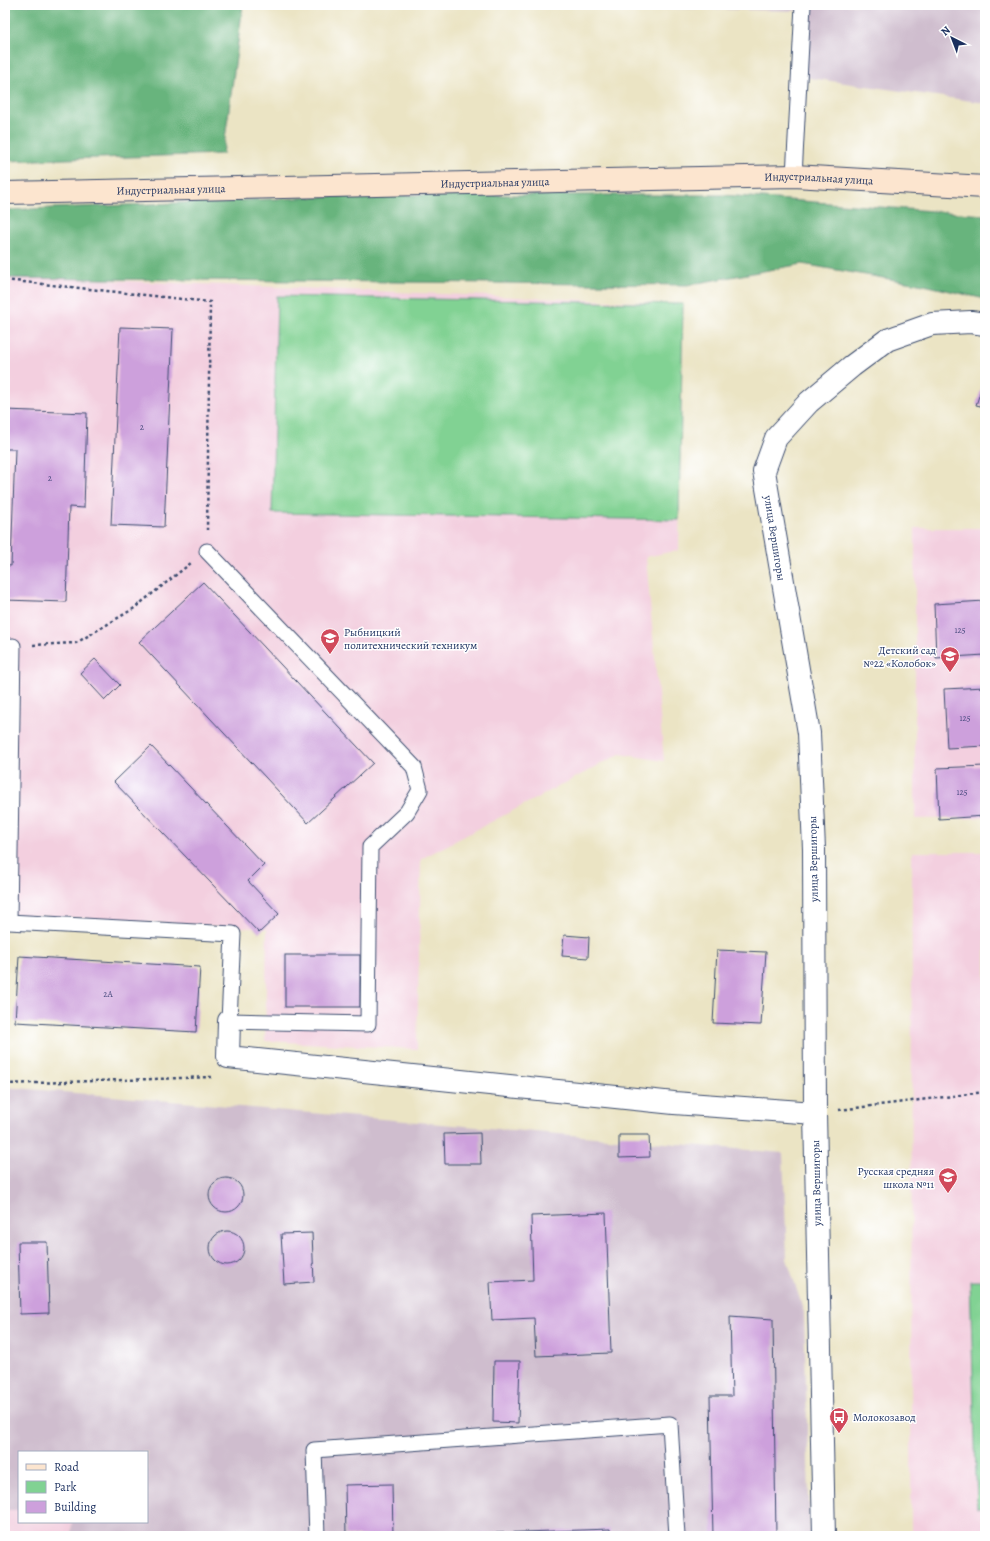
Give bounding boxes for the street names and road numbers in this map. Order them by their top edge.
street label: Индустриальная улица [764,169,875,189]
street label: Индустриальная улица [440,174,551,192]
street label: Индустриальная улица [116,181,227,199]
street label: улица Вершигоры [760,493,789,582]
street label: улица Вершигоры [805,816,822,903]
street label: улица Вершигоры [808,1140,825,1227]

